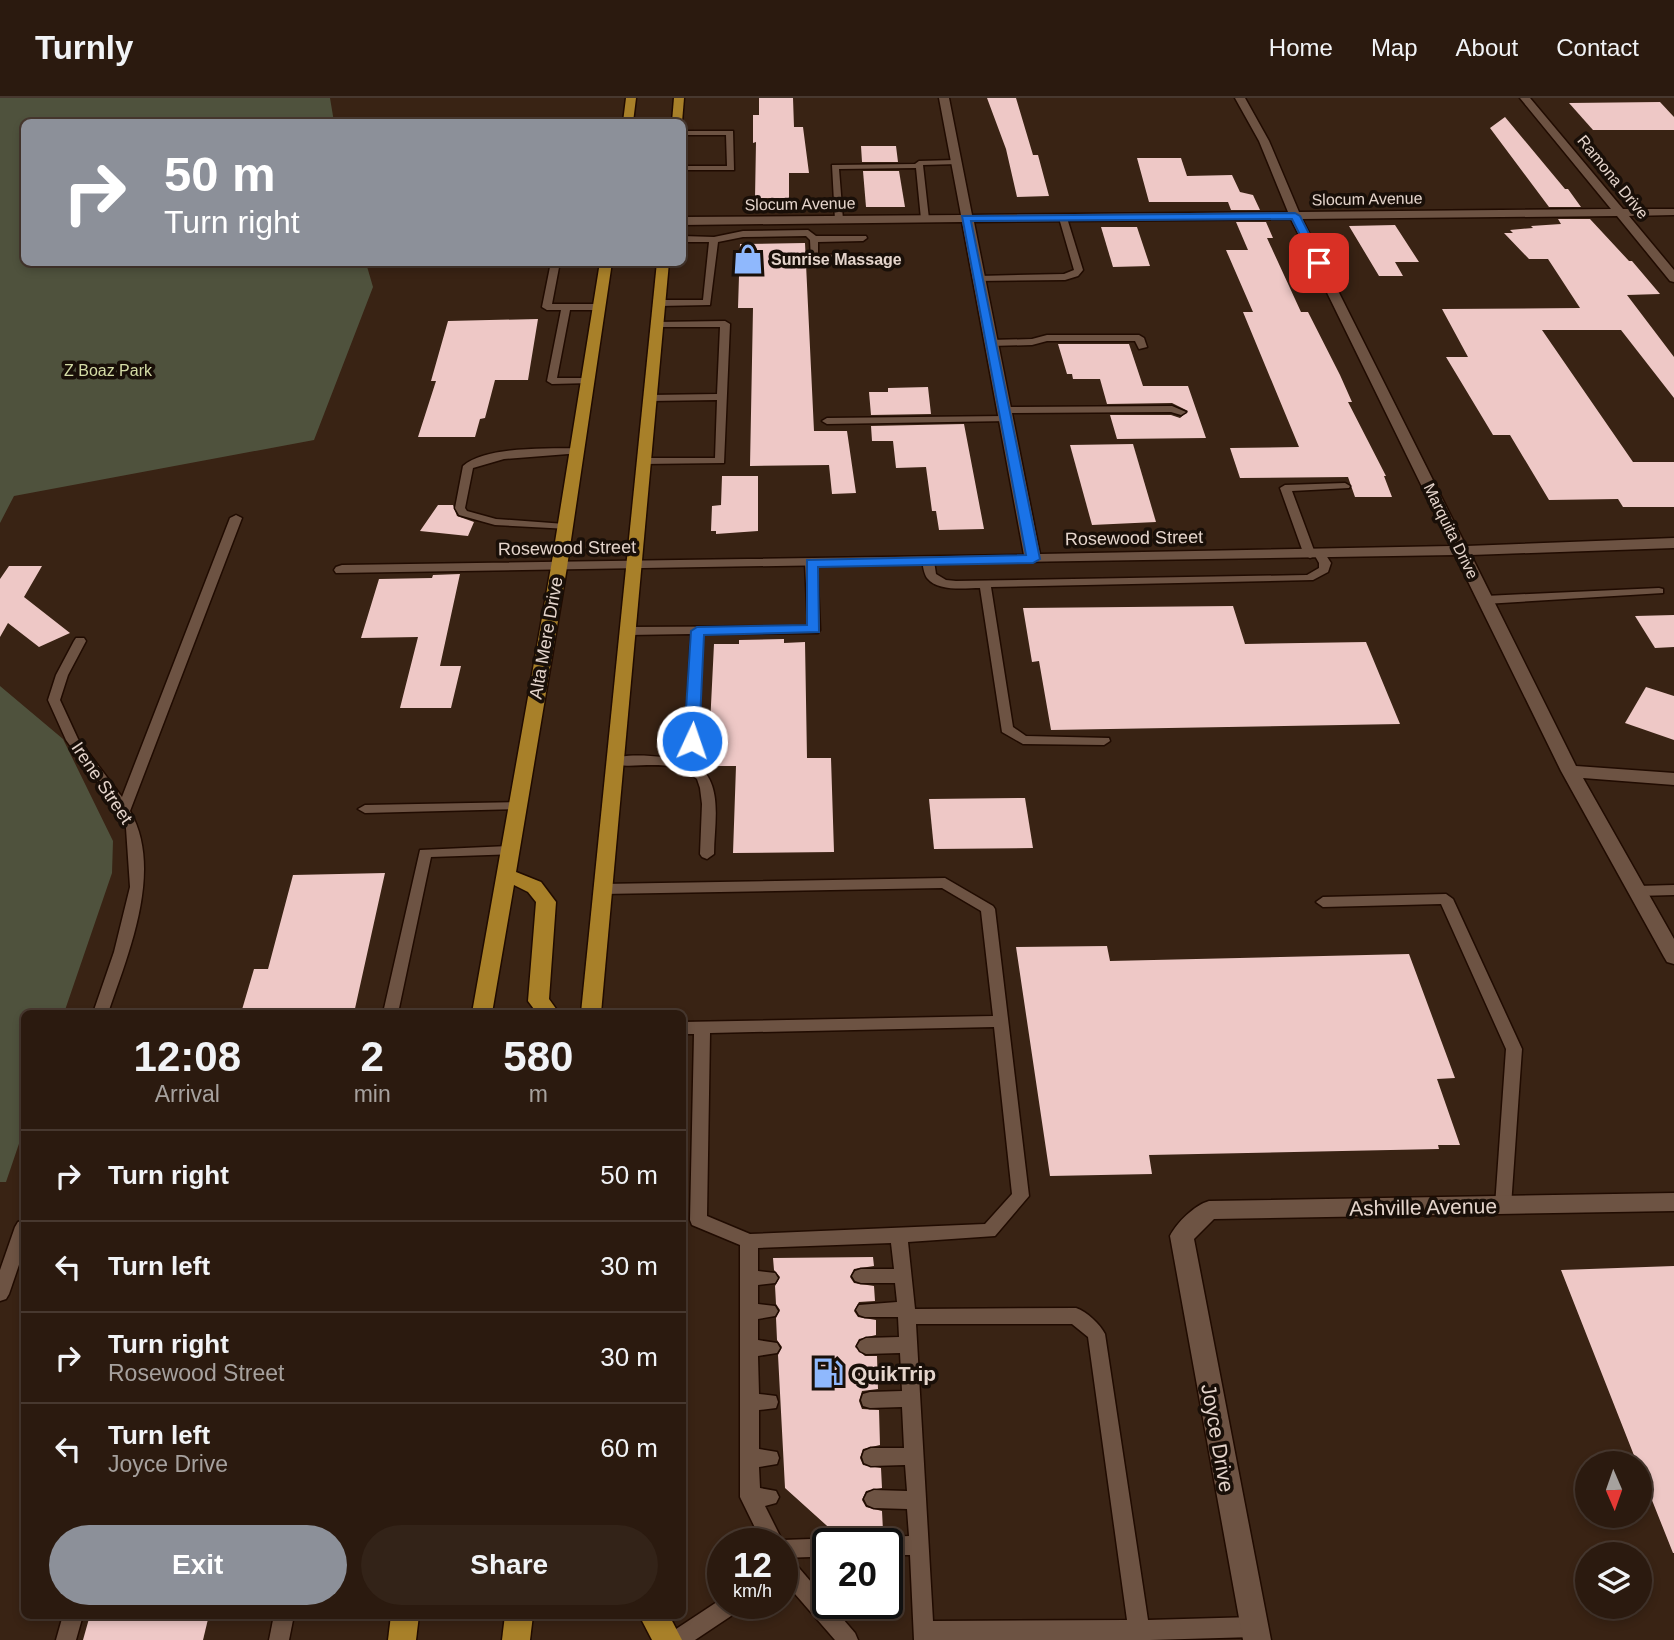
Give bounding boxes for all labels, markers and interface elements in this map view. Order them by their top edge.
text: Turnly [35,29,133,66]
text: Home [1269,34,1333,61]
text: Map [1371,34,1418,61]
text: About [1456,34,1518,61]
text: Contact [1556,34,1639,61]
street label: Ramona Drive [1574,132,1652,222]
icon: right [49,147,140,238]
text: 50 m [164,147,276,201]
street label: Slocum Avenue [1311,190,1423,208]
street label: Slocum Avenue [744,195,856,213]
text: Turn right [164,204,300,240]
pin [1289,233,1349,293]
shop icon: Sunrise Massage [731,242,765,276]
icon: arrive [1300,244,1338,282]
place label: Sunrise Massage [771,251,902,268]
park label: Z Boaz Park [64,362,153,379]
street label: Marquita Drive [1421,481,1481,582]
street label: Rosewood Street [1065,527,1203,549]
street label: Rosewood Street [498,537,636,559]
street label: Alta Mere Drive [525,575,567,701]
position arrow [655,704,729,778]
street label: Irene Street [67,738,137,828]
text: 12:08 [134,1033,241,1080]
text: 2 [360,1033,384,1080]
text: 580 [503,1033,573,1080]
text: Arrival [155,1081,220,1107]
text: min [354,1081,391,1107]
text: m [529,1081,548,1107]
icon: right [49,1157,87,1195]
text: Turn right [108,1160,229,1190]
text: 50 m [600,1160,658,1190]
street label: Ashville Avenue [1349,1194,1497,1220]
icon: left [49,1248,87,1286]
text: Turn left [108,1251,210,1281]
text: 30 m [600,1251,658,1281]
text: Turn right [108,1329,229,1359]
icon: right [49,1339,87,1377]
text: 30 m [600,1342,658,1372]
fuel station icon: QuikTrip [811,1356,845,1390]
text: Rosewood Street [108,1360,284,1386]
place label: QuikTrip [851,1362,936,1385]
street label: Joyce Drive [1197,1382,1239,1494]
text: Turn left [108,1420,210,1450]
icon: left [49,1430,87,1468]
text: 60 m [600,1433,658,1463]
text: Joyce Drive [108,1451,228,1477]
north arrow [1575,1451,1652,1528]
map controls [1575,1451,1652,1619]
button: Exit [49,1525,347,1605]
button: Share [361,1525,658,1605]
speed limit sign: 20 [812,1528,903,1619]
button: layers [1575,1542,1652,1619]
text: 12 [733,1545,772,1584]
text: km/h [733,1581,772,1601]

